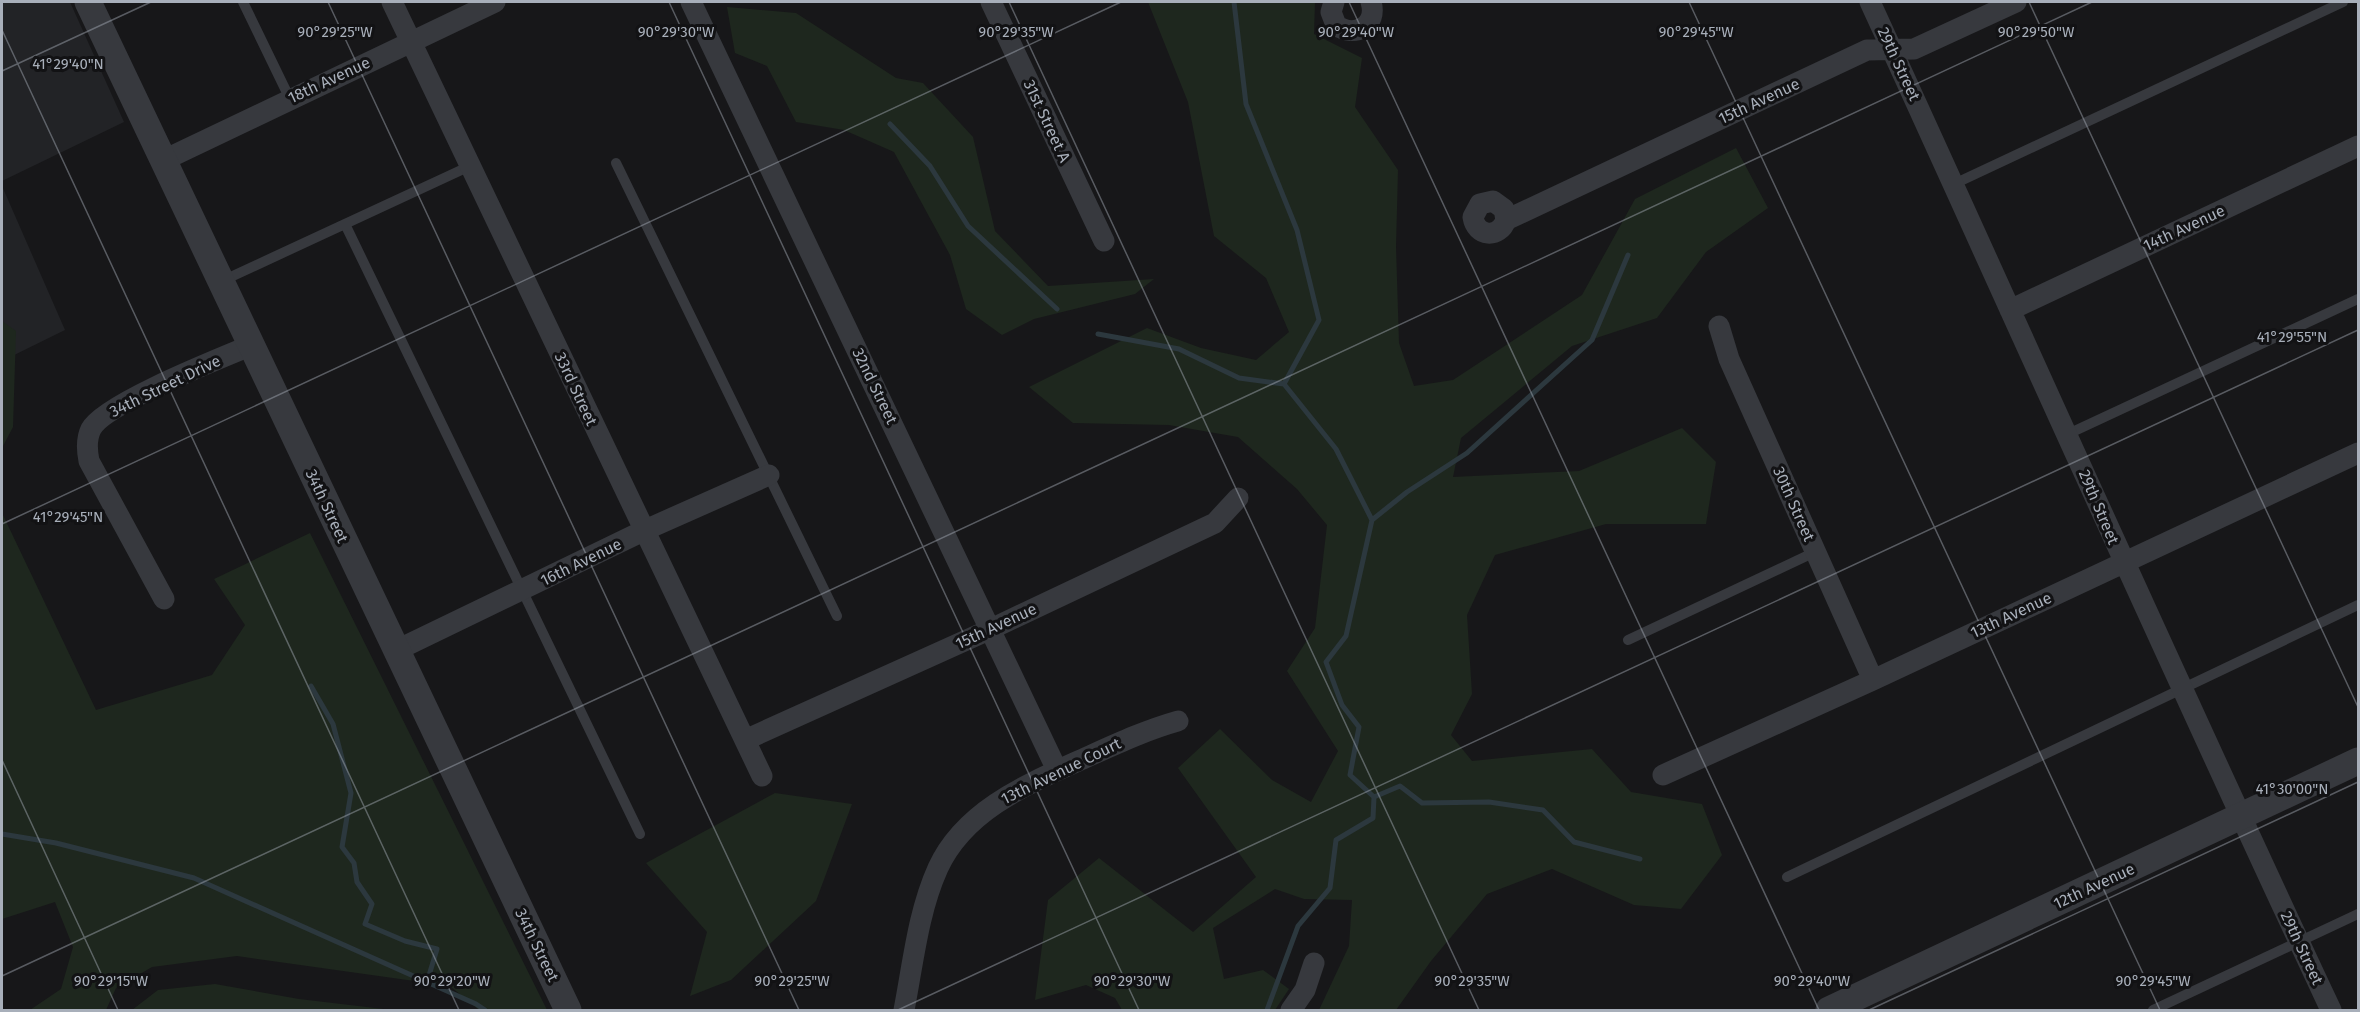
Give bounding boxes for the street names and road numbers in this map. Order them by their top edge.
street label: 29th Street [1874,24,1924,104]
street label: 18th Avenue [285,53,373,107]
street label: 15th Avenue [1715,74,1803,128]
street label: 31st Street A [1020,77,1075,166]
street label: 14th Avenue [2140,201,2228,255]
street label: 32nd Street [848,345,902,427]
street label: 33rd Street [551,349,601,429]
street label: 34th Street Drive [106,351,224,421]
street label: 30th Street [1769,464,1819,544]
street label: 34th Street [302,466,352,546]
street label: 29th Street [2075,467,2123,547]
street label: 16th Avenue [537,534,625,590]
street label: 13th Avenue [1967,588,2055,642]
street label: 15th Avenue [952,599,1040,653]
street label: 13th Avenue Court [998,734,1124,808]
street label: 12th Avenue [2050,859,2138,913]
street label: 34th Street [511,905,563,985]
street label: 29th Street [2277,908,2327,988]

